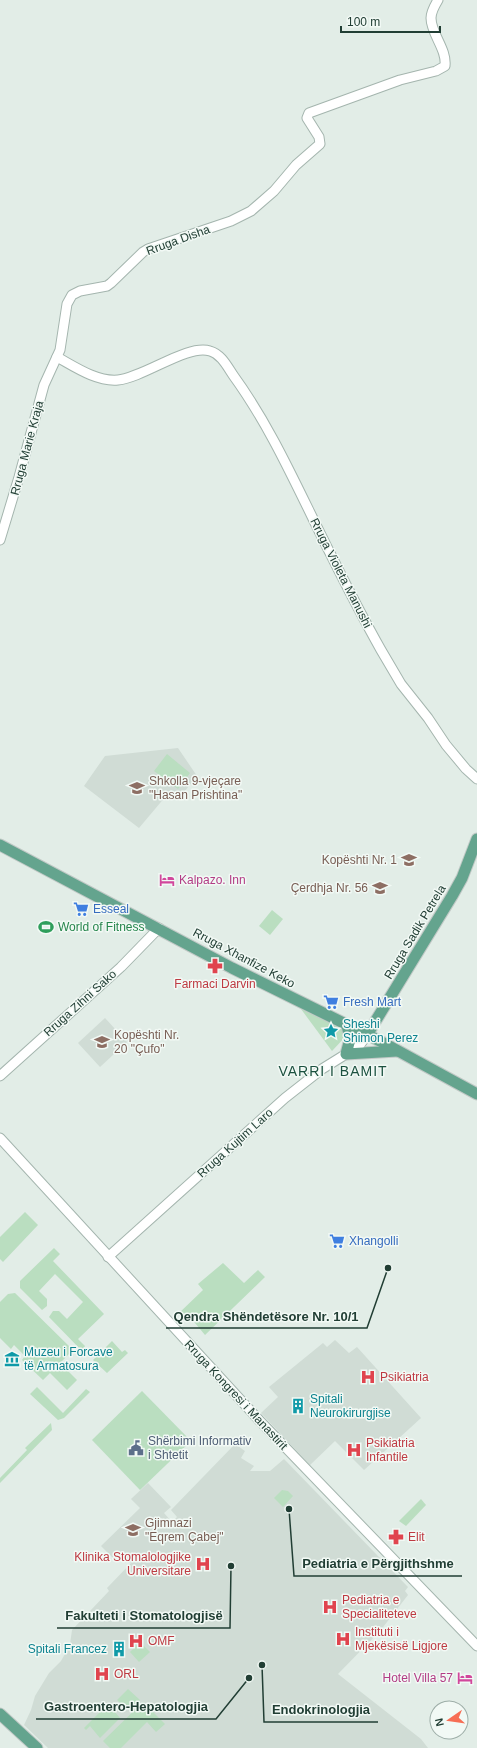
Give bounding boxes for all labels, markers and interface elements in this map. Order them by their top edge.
scale bar [341,8,440,34]
text: 100 m [347,15,380,29]
street label: Rruga Disha [144,222,212,258]
street label: Rruga Marie Kraja [8,399,46,497]
street label: Rruga Violeta Manushi [307,516,375,630]
place label: Shkolla 9-vjeçare "Hasan Prishtina" [149,774,242,802]
school or university icon: Shkolla 9-vjeçare "Hasan Prishtina" [128,779,146,797]
school or university icon: Kopështi Nr. 1 [400,851,418,869]
place label: Kopështi Nr. 1 [322,853,397,867]
hotel icon: Kalpazo. Inn [158,871,176,889]
place label: Kalpazo. Inn [179,873,246,887]
school or university icon: Çerdhja Nr. 56 [371,879,389,897]
place label: Çerdhja Nr. 56 [291,881,368,895]
street label: Rruga Sadik Petrela [381,882,449,982]
supermarket icon: Esseal [72,900,90,918]
place label: Esseal [93,902,129,916]
sports icon: World of Fitness [37,918,55,936]
place label: World of Fitness [58,920,144,934]
street label: Rruga Xhanfize Keko [191,925,298,991]
pharmacy icon: Farmaci Darvin [206,957,224,975]
street label: Rruga Zihni Sako [41,967,119,1039]
place label: Farmaci Darvin [174,977,256,991]
supermarket icon: Fresh Mart [322,993,340,1011]
place label: Fresh Mart [343,995,402,1009]
place label: Sheshi Shimon Perez [343,1017,418,1045]
place icon: Sheshi Shimon Perez [322,1022,340,1040]
place label: Kopështi Nr. 20 "Çufo" [114,1028,179,1056]
school or university icon: Kopështi Nr. 20 "Çufo" [93,1033,111,1051]
district label: VARRI I BAMIT [278,1063,388,1079]
street label: Rruga Kujtim Laro [194,1105,276,1181]
supermarket icon: Xhangolli [328,1232,346,1250]
place label: Xhangolli [349,1234,398,1248]
callout: Qendra Shëndetësore Nr. 10/1 [166,1303,367,1328]
text: Qendra Shëndetësore Nr. 10/1 [174,1309,358,1324]
street label: Rruga Kongresi i Manastirit [182,1337,291,1453]
place label: Muzeu i Forcave të Armatosura [24,1345,113,1373]
museum icon: Muzeu i Forcave të Armatosura [3,1350,21,1368]
hospital icon: Psikiatria [359,1368,377,1386]
place label: Psikiatria [380,1370,429,1384]
place label: Spitali Neurokirurgjise [310,1392,391,1420]
building icon: Spitali Neurokirurgjise [289,1397,307,1415]
place label: Shërbimi Informativ i Shtetit [148,1434,251,1462]
place label: Psikiatria Infantile [366,1436,415,1464]
public building icon: Shërbimi Informativ i Shtetit [127,1439,145,1457]
hospital icon: Psikiatria Infantile [345,1441,363,1459]
place label: Gjimnazi "Eqrem Çabej" [145,1516,224,1544]
school or university icon: Gjimnazi "Eqrem Çabej" [124,1521,142,1539]
pharmacy icon: Elit [387,1528,405,1546]
place label: Elit [408,1530,425,1544]
place label: Klinika Stomalologjike Universitare [74,1550,191,1578]
callout: Pediatria e Përgjithshme [294,1551,462,1576]
hospital icon: Klinika Stomalologjike Universitare [194,1555,212,1573]
text: Pediatria e Përgjithshme [302,1556,454,1571]
place label: Pediatria e Specialiteteve [342,1593,417,1621]
hospital icon: Pediatria e Specialiteteve [321,1598,339,1616]
callout: Fakulteti i Stomatologjisë [57,1603,230,1628]
text: Fakulteti i Stomatologjisë [65,1608,223,1623]
place label: Instituti i Mjekësisë Ligjore [355,1625,448,1653]
hospital icon: Instituti i Mjekësisë Ligjore [334,1630,352,1648]
hospital icon: OMF [127,1632,145,1650]
place label: OMF [148,1634,175,1648]
building icon: Spitali Francez [110,1640,128,1658]
place label: Spitali Francez [28,1642,107,1656]
hospital icon: ORL [93,1665,111,1683]
place label: ORL [114,1667,139,1681]
hotel icon: Hotel Villa 57 [456,1669,474,1687]
place label: Hotel Villa 57 [383,1671,453,1685]
callout: Gastroentero-Hepatologjia [36,1694,216,1719]
callout: Endokrinologjia [264,1697,378,1722]
text: Gastroentero-Hepatologjia [44,1699,209,1714]
north arrow [429,1700,469,1740]
text: Endokrinologjia [272,1702,371,1717]
text: N [433,1717,446,1727]

